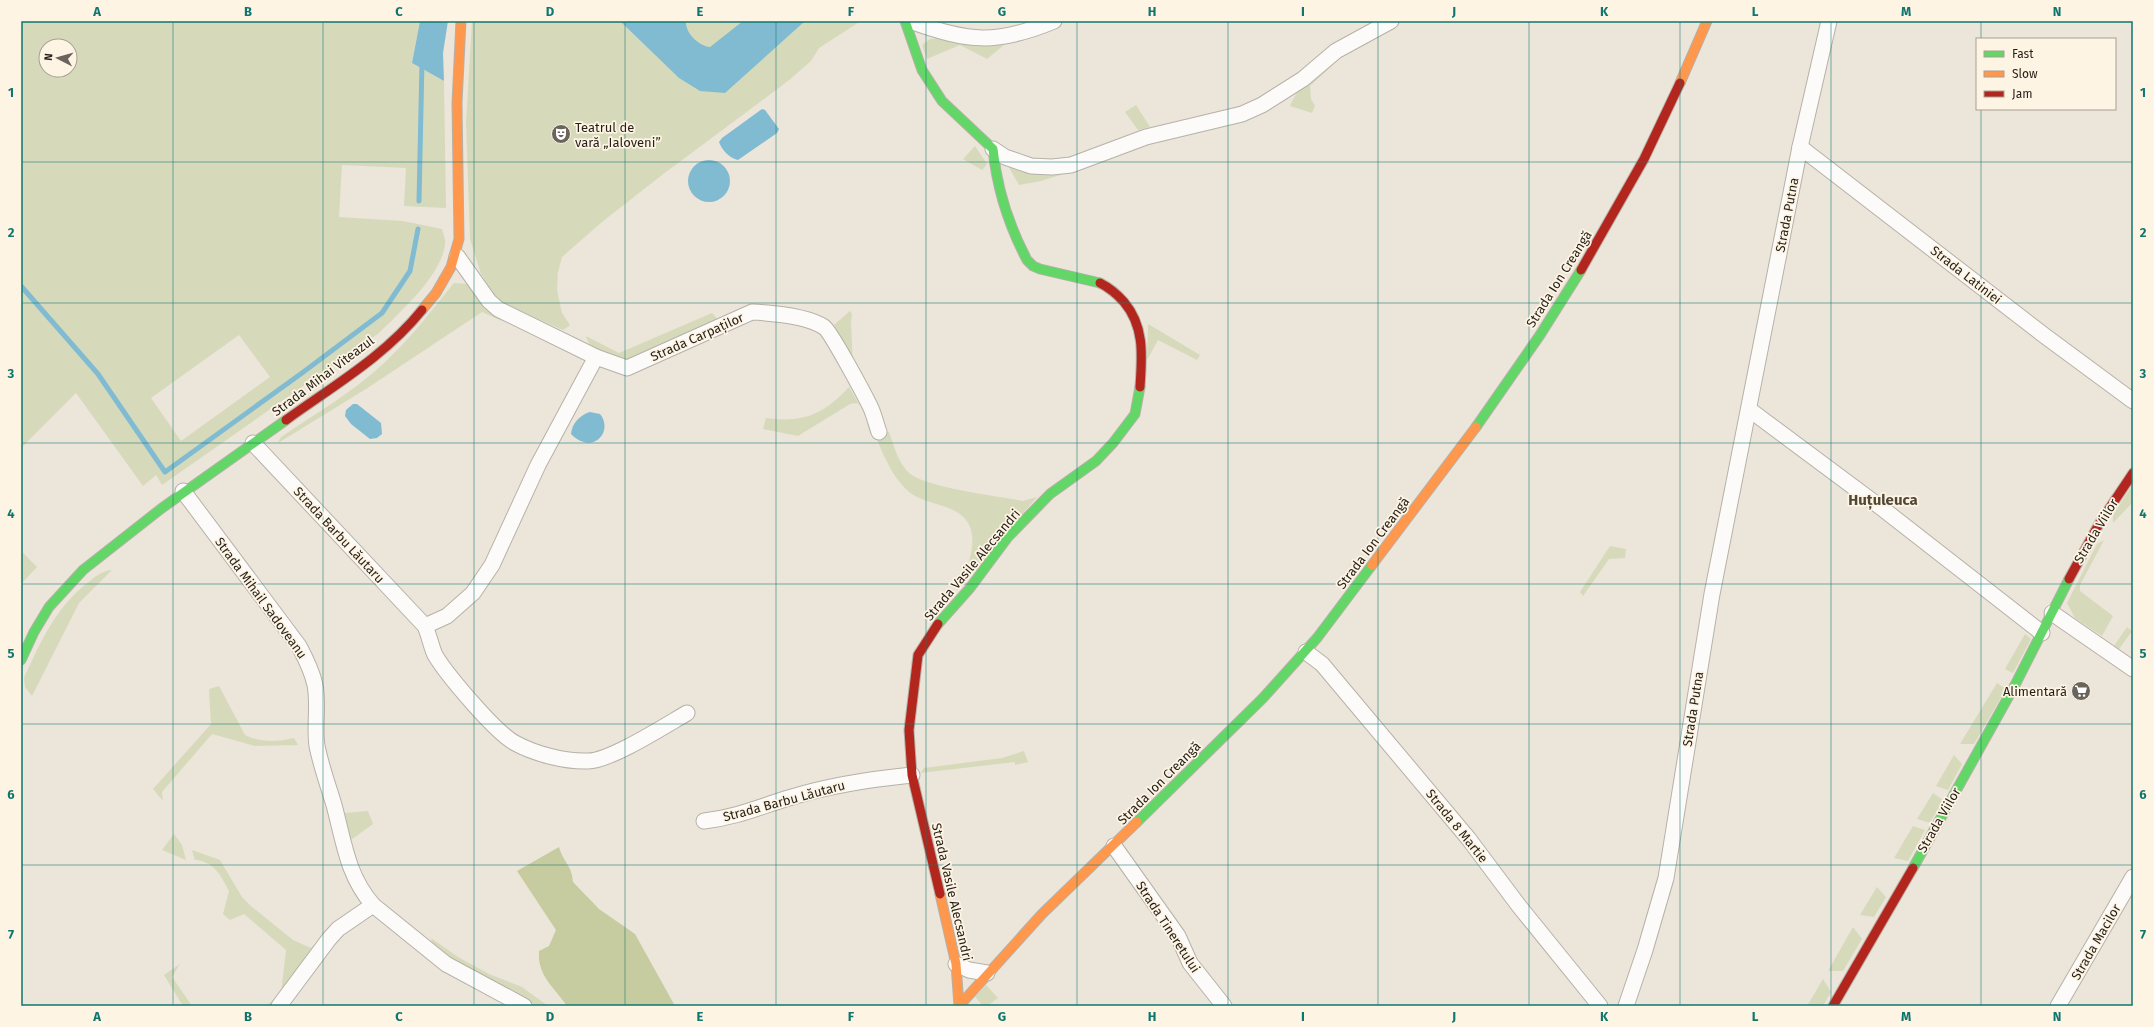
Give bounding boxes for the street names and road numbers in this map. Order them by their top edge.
street label: Strada Putna [1772,176,1802,254]
street label: Strada Ion Creangă [1523,228,1595,330]
street label: Strada Latiniei [1928,243,2004,307]
street label: Strada Carpaților [648,310,746,365]
street label: Strada Mihai Viteazul [269,333,377,419]
street label: Strada Barbu Lăutaru [291,484,387,586]
street label: Strada Ion Creangă [1334,494,1412,592]
street label: Strada Viilor [2071,496,2121,566]
street label: Strada Vasile Alecsandri [921,506,1023,624]
street label: Strada Mihail Sadoveanu [212,534,310,662]
street label: Strada Putna [1680,670,1706,748]
street label: Strada Ion Creangă [1114,738,1204,828]
street label: Strada Barbu Lăutaru [721,777,847,825]
street label: Strada Viilor [1914,785,1964,855]
street label: Strada 8 Martie [1423,786,1491,866]
street label: Strada Vasile Alecsandri [929,822,975,962]
street label: Strada Tineretului [1133,879,1203,975]
street label: Strada Macilor [2068,901,2124,983]

